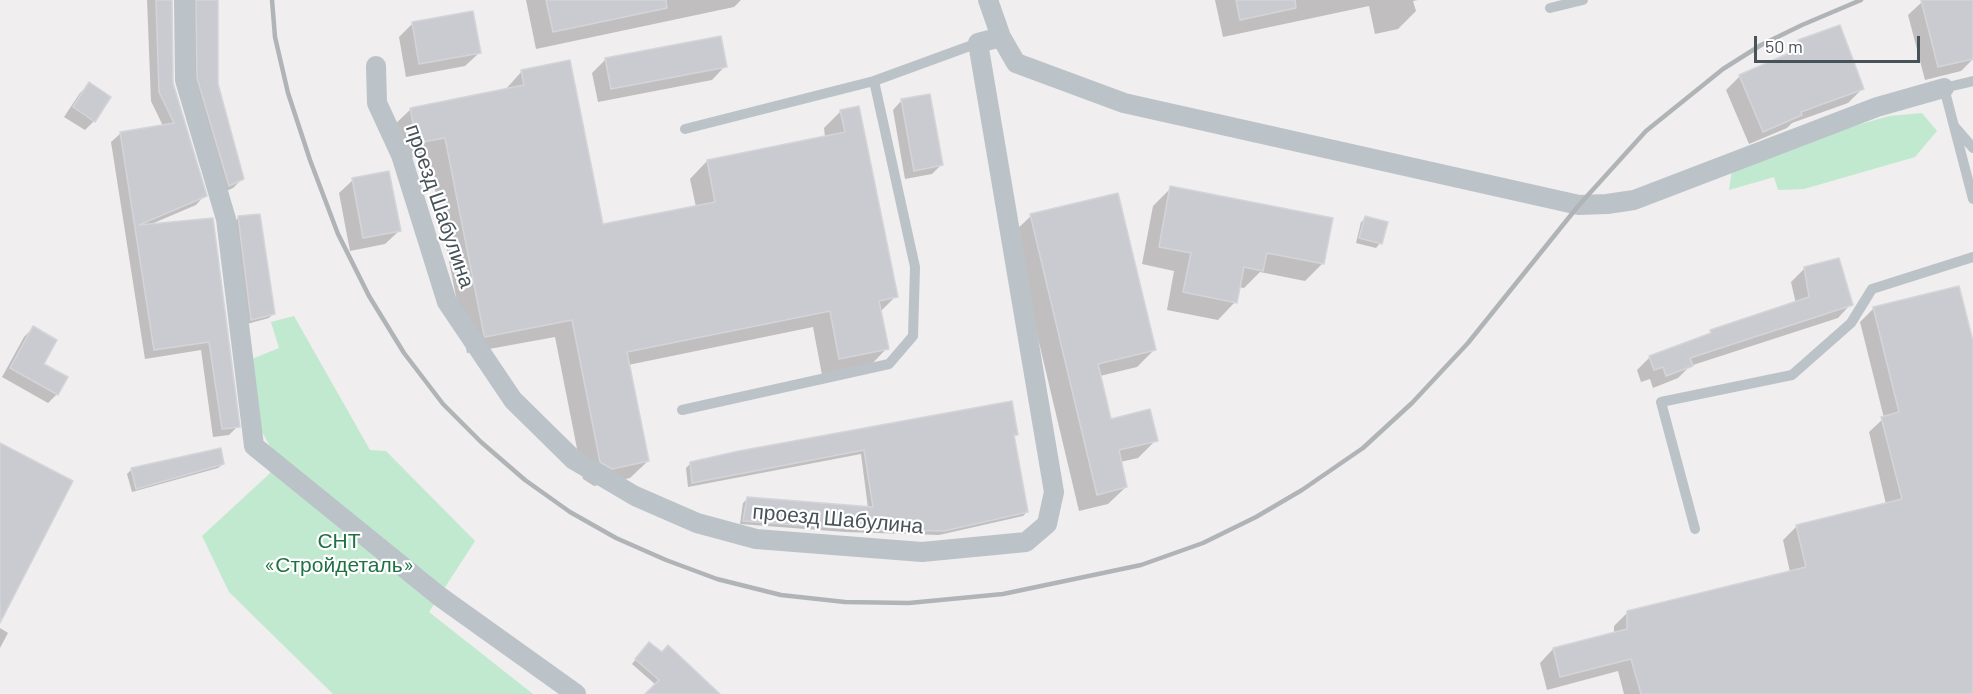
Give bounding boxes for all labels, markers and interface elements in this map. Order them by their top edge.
scale bar [1757,24,1924,62]
text: 50 m [1765,35,1803,57]
street label: проезд Шабулина [400,121,480,291]
street label: проезд Шабулина [752,499,924,539]
park label: СНТ «Стройдеталь» [264,528,414,578]

